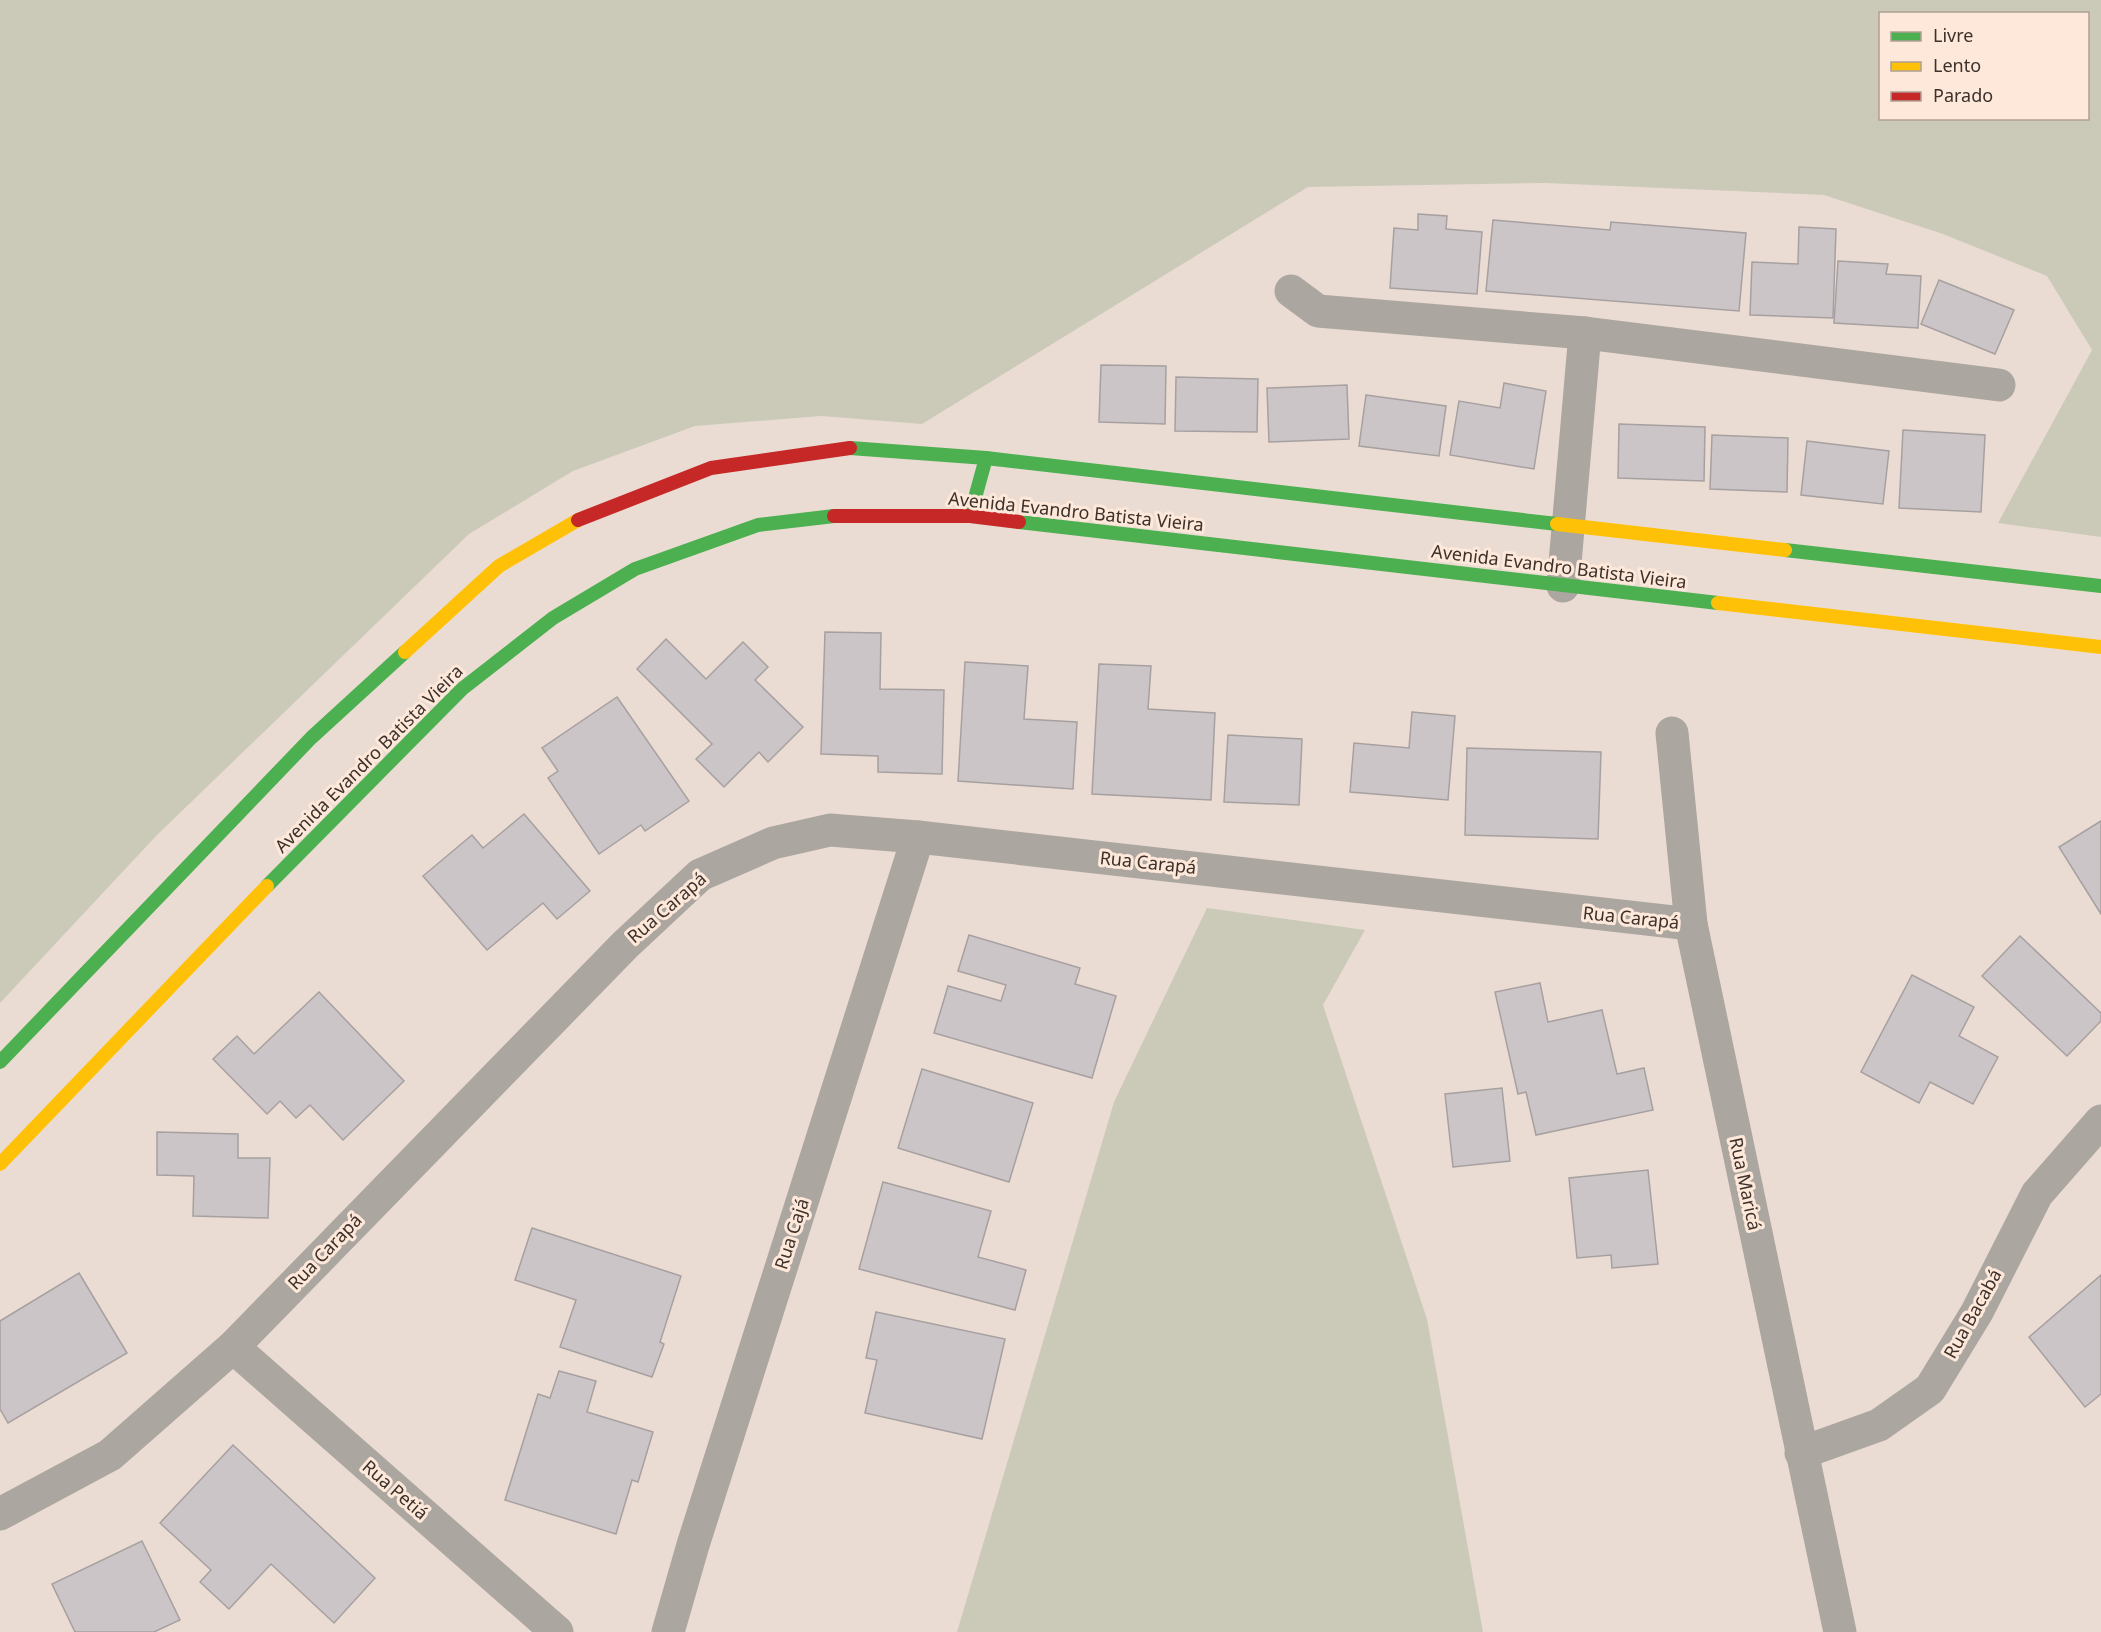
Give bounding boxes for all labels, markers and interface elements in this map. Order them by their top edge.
legend [1879,12,2089,120]
text: Livre [1933,23,1973,47]
text: Lento [1933,53,1981,77]
text: Parado [1933,83,1993,107]
street label: Avenida Evandro Batista Vieira [947,486,1205,536]
street label: Avenida Evandro Batista Vieira [1430,538,1688,594]
street label: Avenida Evandro Batista Vieira [269,659,468,858]
street label: Rua Carapá [1099,845,1198,879]
street label: Rua Carapá [622,866,711,948]
street label: Rua Carapá [1582,900,1681,934]
street label: Rua Maricá [1724,1135,1768,1232]
street label: Rua Cajá [768,1195,814,1272]
street label: Rua Carapá [282,1208,367,1295]
street label: Rua Bacabá [1938,1264,2007,1363]
street label: Rua Petiá [358,1454,433,1524]

